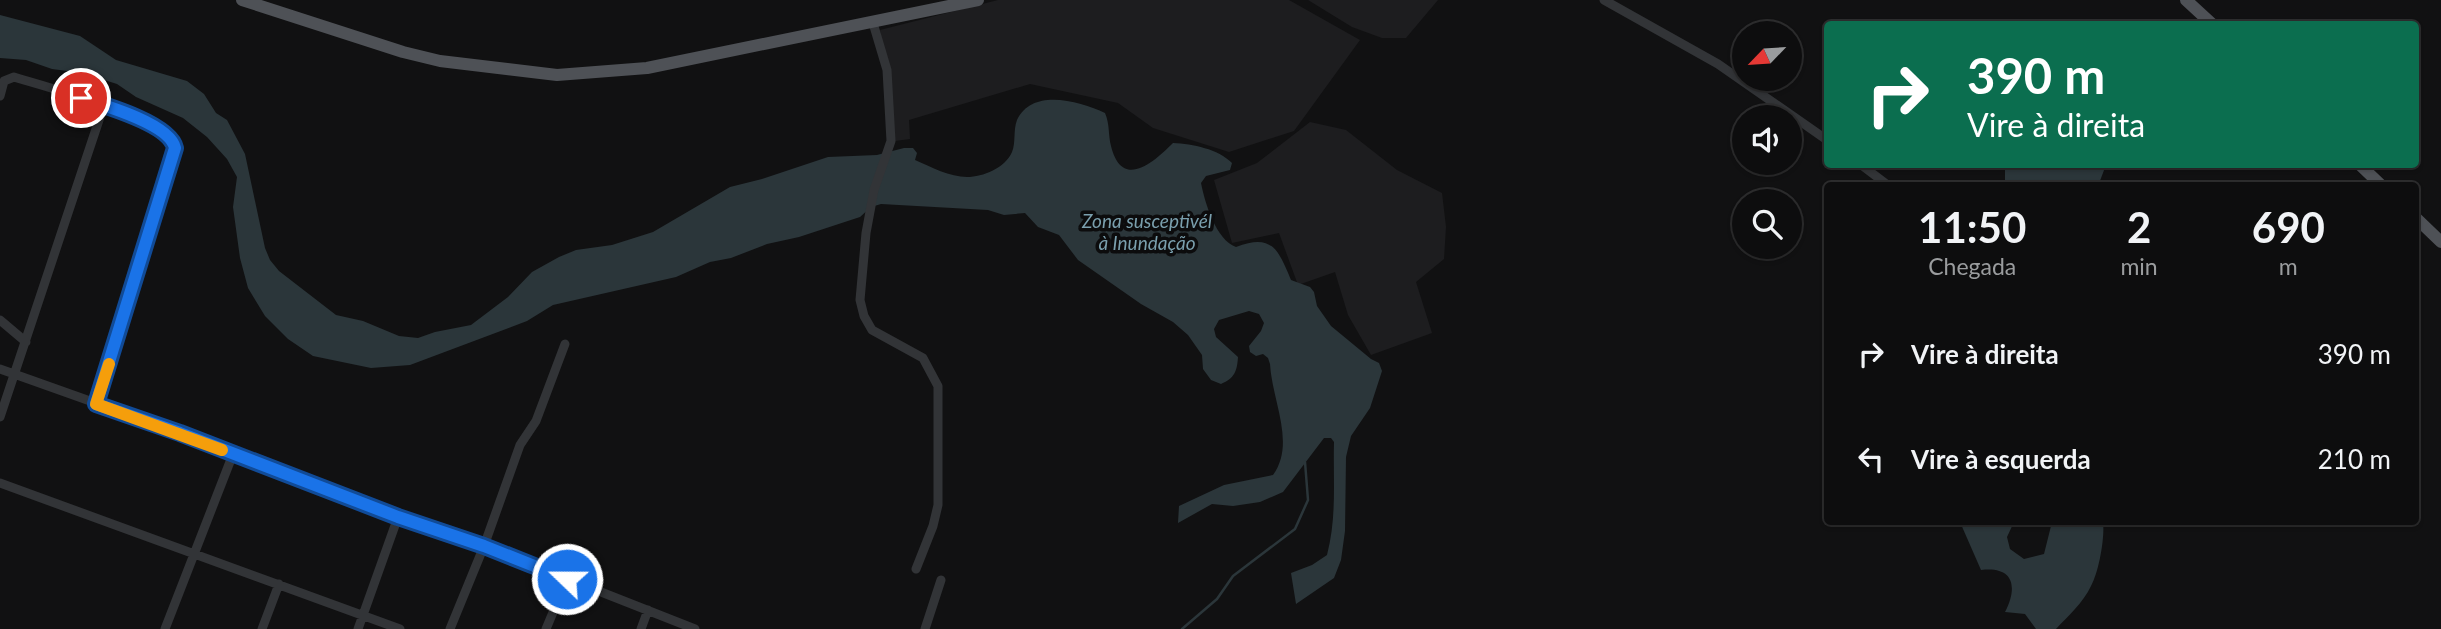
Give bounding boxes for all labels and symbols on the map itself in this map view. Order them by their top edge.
north arrow [1732,21,1802,91]
pin [51,68,111,128]
water label: Zona susceptivél à Inundação [1081,209,1212,254]
position arrow [530,542,604,616]

